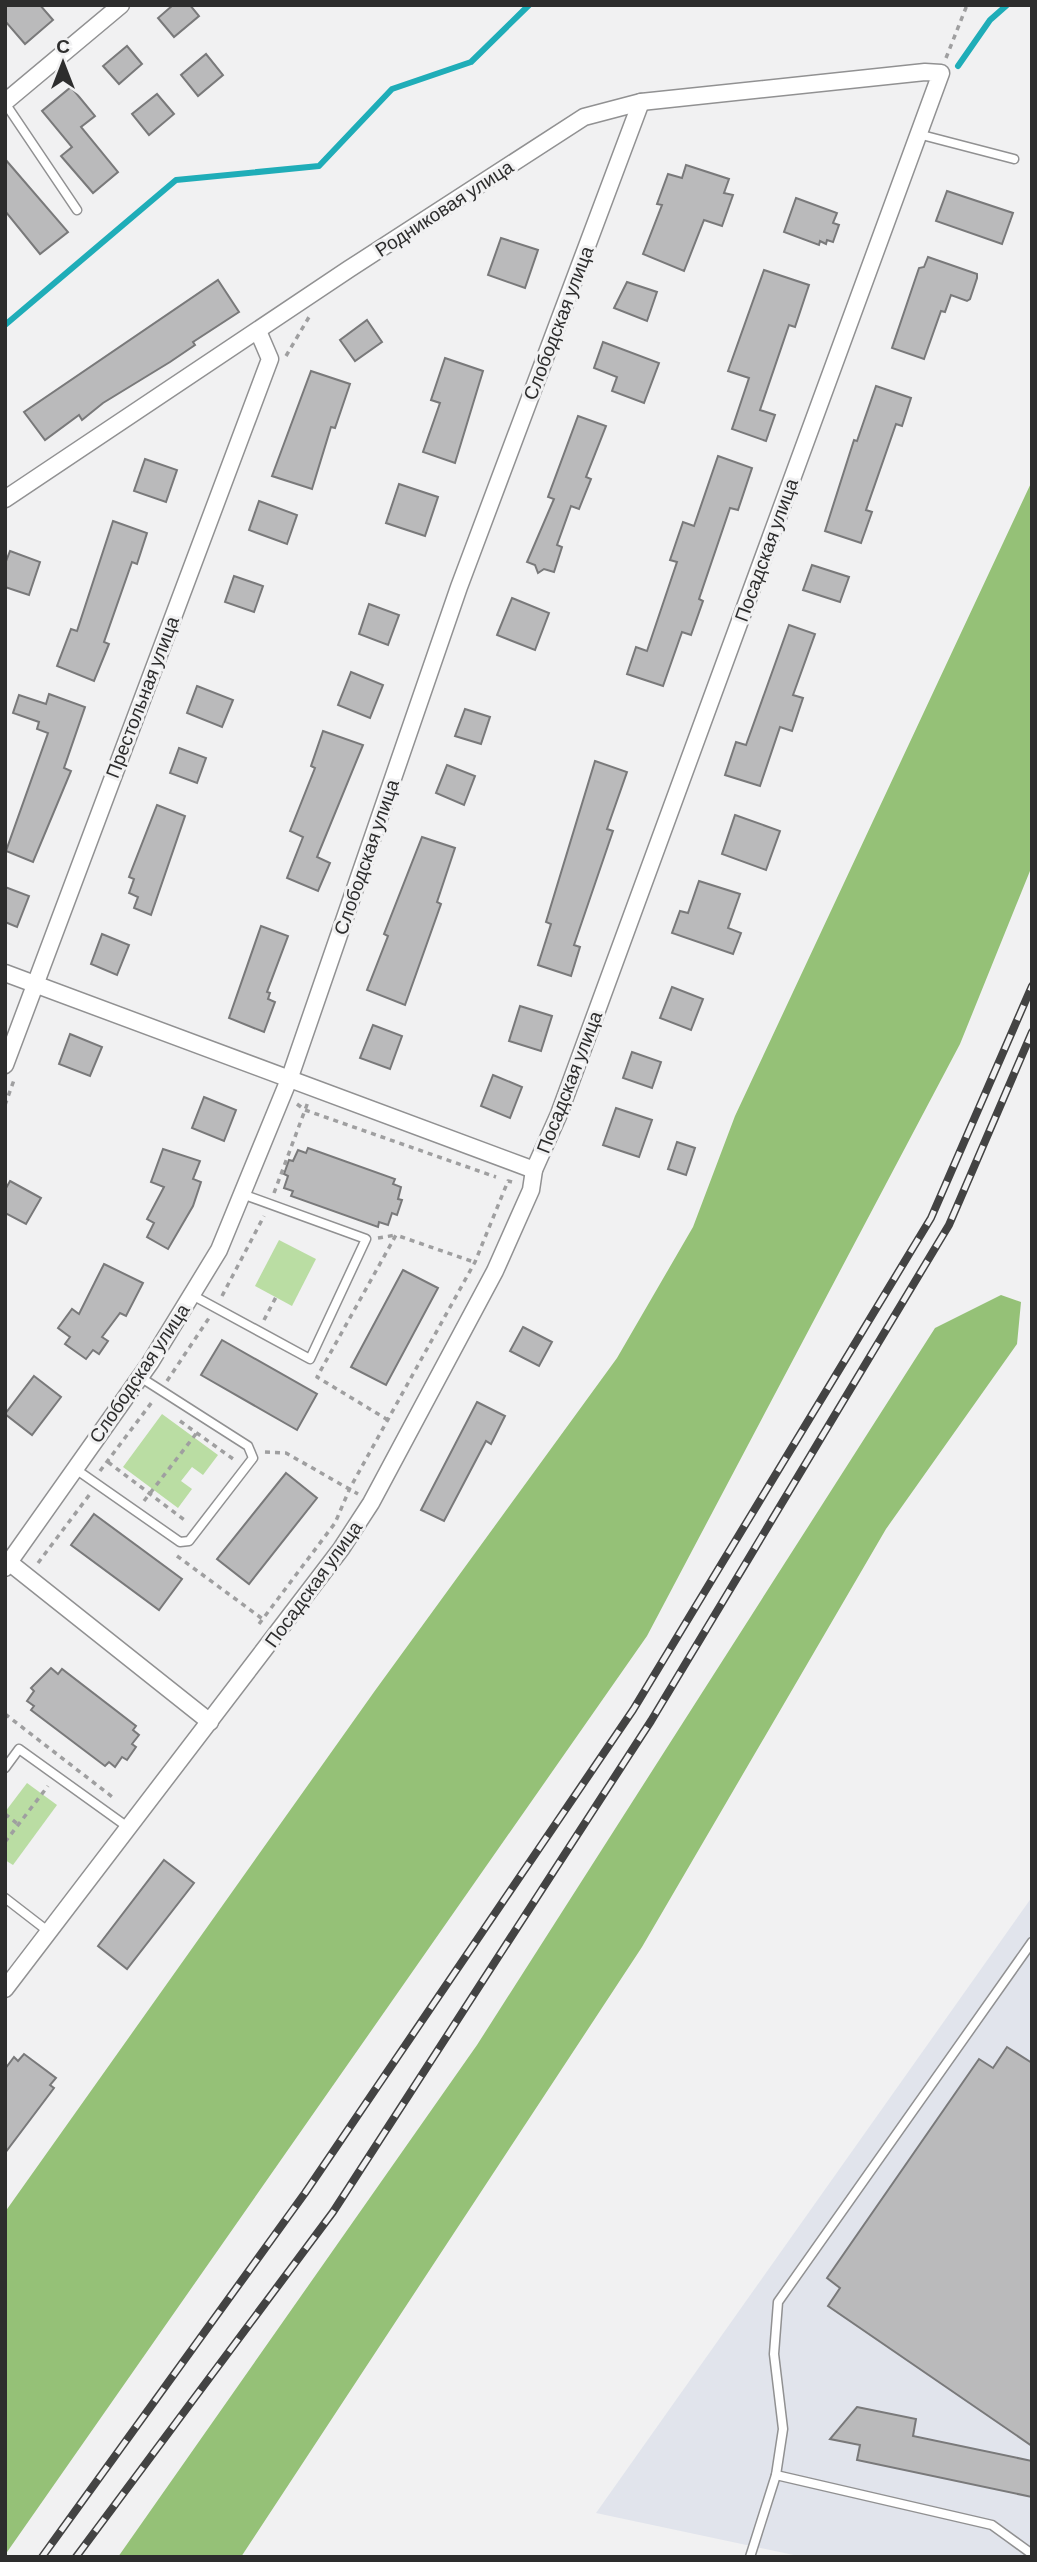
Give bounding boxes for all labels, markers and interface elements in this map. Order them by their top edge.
north arrow [28,28,98,98]
text: С [56,34,70,57]
street label: Родниковая улица [370,154,517,261]
street label: Слободская улица [518,242,598,403]
street label: Посадская улица [729,475,802,624]
street label: Престольная улица [100,612,183,781]
street label: Слободская улица [328,776,403,938]
street label: Посадская улица [531,1007,606,1156]
street label: Слободская улица [84,1298,194,1447]
street label: Посадская улица [259,1516,366,1651]

